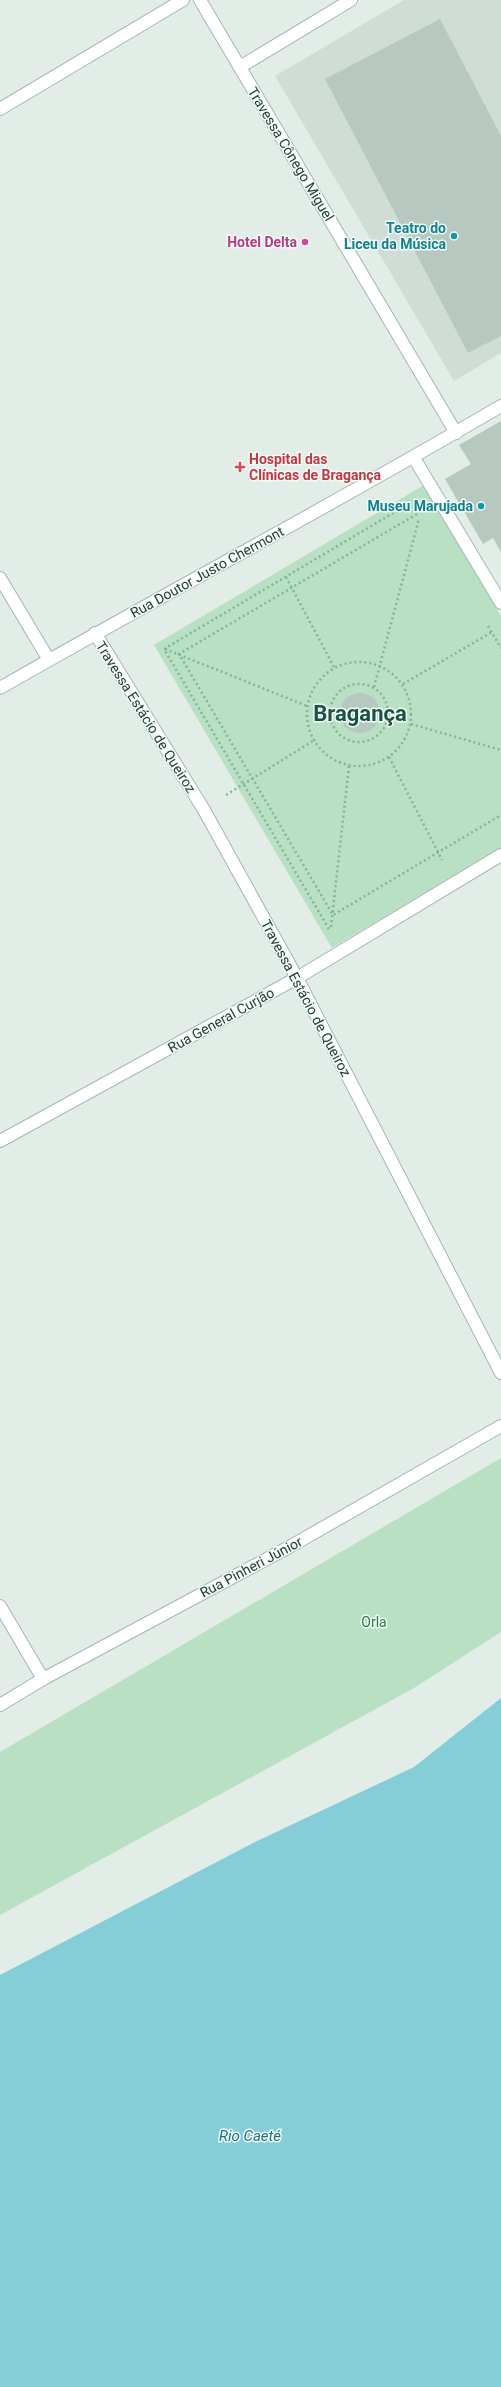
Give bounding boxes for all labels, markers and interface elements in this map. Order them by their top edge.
street label: Travessa Cônego Miguel [245,84,337,224]
place label: Teatro do Liceu da Música [344,220,447,252]
marker: Teatro do Liceu da Música [449,231,459,241]
place label: Hotel Delta [227,234,297,250]
marker: Hotel Delta [300,237,310,247]
place label: Hospital das Clínicas de Bragança [249,451,382,483]
marker: Hospital das Clínicas de Bragança [234,461,246,473]
place label: Museu Marujada [368,498,473,514]
marker: Museu Marujada [476,501,486,511]
street label: Rua Doutor Justo Chermont [127,523,287,621]
street label: Travessa Estácio de Queiroz [93,638,199,796]
district label: Bragança [313,701,407,726]
street label: Travessa Estácio de Queiroz [258,917,354,1079]
street label: Rua General Curjão [165,984,277,1056]
street label: Rua Pinheri Júnior [197,1533,305,1601]
park label: Orla [361,1614,387,1630]
water label: Rio Caeté [219,2127,281,2145]

